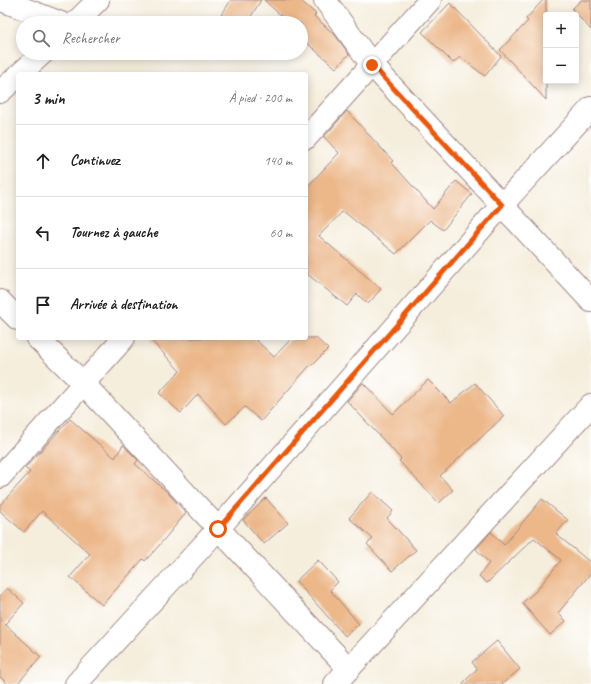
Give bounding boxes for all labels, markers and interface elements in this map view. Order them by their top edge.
map controls [543,12,579,84]
button: + [543,12,579,48]
search box [16,16,308,60]
icon: search [30,27,52,49]
text: Rechercher [62,29,120,48]
button: − [543,48,579,84]
route end [363,56,381,74]
text: 3 min [32,88,65,109]
text: À pied · 200 m [229,90,292,106]
icon: ahead [32,150,54,172]
text: Continuez [70,151,120,170]
text: 140 m [264,153,292,169]
icon: left [32,222,54,244]
text: Tournez à gauche [70,223,157,242]
text: 60 m [270,225,292,241]
icon: arrive [32,294,54,316]
text: Arrivée à destination [70,295,178,314]
route start [209,520,227,538]

